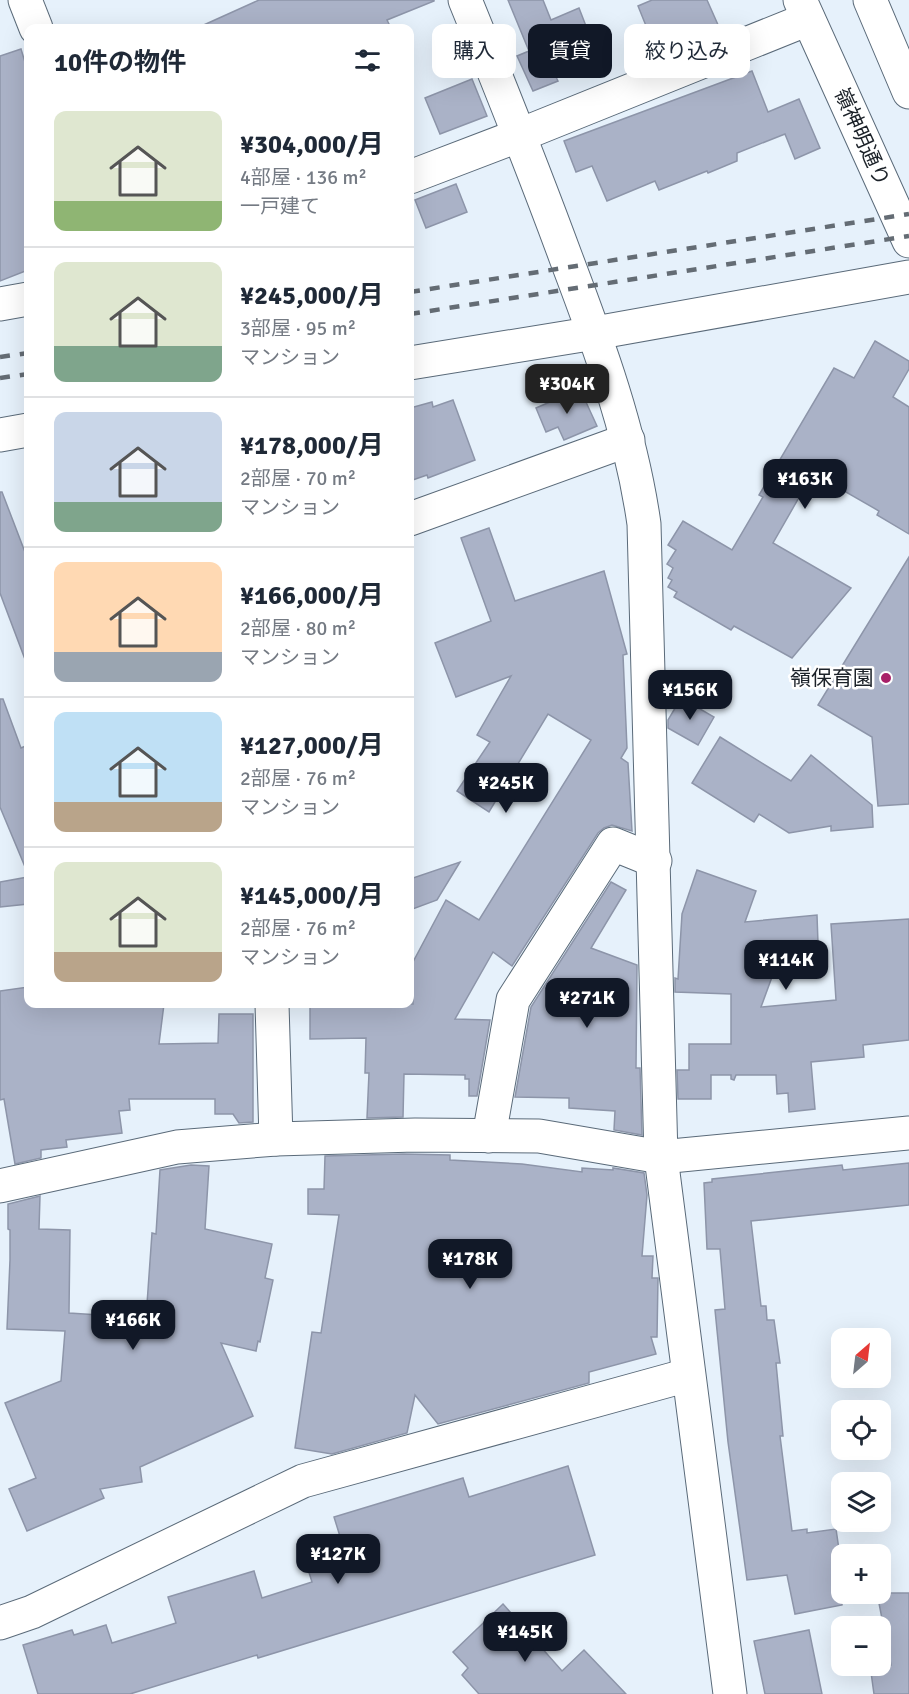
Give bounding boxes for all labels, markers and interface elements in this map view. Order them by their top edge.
chip: 購入 [432,24,516,78]
chip: 賃貸 [528,24,612,78]
chip: 絞り込み [624,24,750,78]
icon: filters [351,44,384,77]
text: 10件の物件 [54,47,186,79]
street label: 嶺神明通り [829,84,895,190]
text: ¥304,000/月 [240,129,384,161]
icon: home [102,135,174,207]
text: 4部屋 · 136 m² [240,165,367,190]
text: 一戸建て [240,194,320,219]
text: ¥245,000/月 [240,280,384,312]
icon: home [102,286,174,358]
text: 3部屋 · 95 m² [240,316,356,341]
text: マンション [240,345,340,370]
pin: ¥304K [525,364,609,415]
text: ¥304K [539,371,595,396]
text: ¥178,000/月 [240,430,384,462]
icon: home [102,436,174,508]
pin: ¥163K [763,459,847,510]
text: 2部屋 · 70 m² [240,466,356,491]
text: ¥163K [777,466,833,491]
text: マンション [240,495,340,520]
text: ¥166,000/月 [240,580,384,612]
icon: home [102,586,174,658]
text: 2部屋 · 80 m² [240,616,356,641]
text: マンション [240,645,340,670]
place label: 嶺保育園 [790,665,874,691]
pin: ¥156K [648,670,732,721]
marker: 嶺保育園 [879,671,893,685]
text: ¥156K [662,677,718,702]
text: ¥127,000/月 [240,730,384,762]
icon: home [102,736,174,808]
pin: ¥245K [464,763,548,814]
text: 2部屋 · 76 m² [240,766,356,791]
text: ¥245K [478,770,534,795]
text: マンション [240,795,340,820]
text: ¥145,000/月 [240,880,384,912]
icon: home [102,886,174,958]
text: 2部屋 · 76 m² [240,916,356,941]
pin: ¥114K [744,940,828,991]
text: マンション [240,945,340,970]
text: ¥114K [758,947,814,972]
pin: ¥271K [545,978,629,1029]
text: ¥271K [559,985,615,1010]
pin: ¥178K [428,1239,512,1290]
text: ¥178K [442,1246,498,1271]
pin: ¥166K [91,1300,175,1351]
text: ¥166K [105,1307,161,1332]
north arrow [831,1328,891,1388]
map controls [831,1328,891,1676]
button: locate [831,1400,891,1460]
button: layers [831,1472,891,1532]
pin: ¥127K [296,1534,380,1585]
text: ¥127K [310,1541,366,1566]
button: + [831,1544,891,1604]
pin: ¥145K [483,1612,567,1663]
button: − [831,1616,891,1676]
text: ¥145K [497,1619,553,1644]

